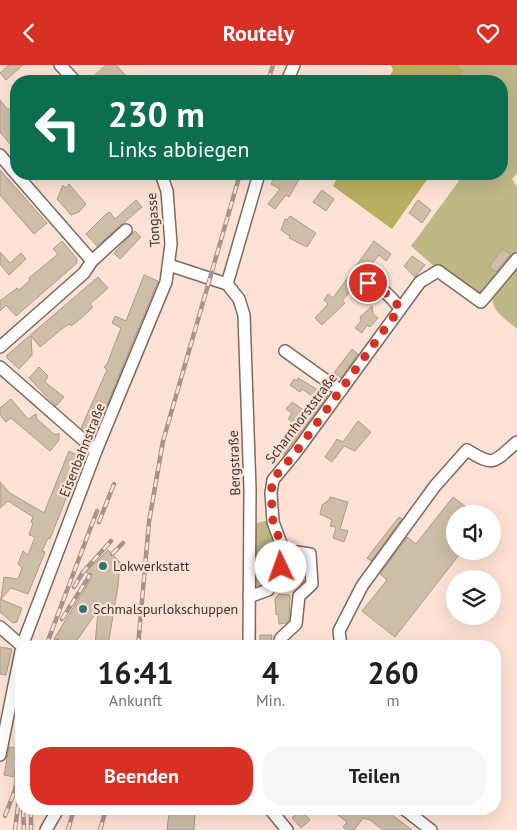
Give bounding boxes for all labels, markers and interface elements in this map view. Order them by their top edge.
icon: back [15,19,43,47]
text: Routely [223,19,294,47]
icon: heart [474,19,502,47]
text: 230 m [108,91,205,137]
icon: left [25,95,90,160]
text: Links abbiegen [108,135,250,163]
street label: Tongasse [142,192,164,248]
pin [347,262,389,304]
icon: arrive [354,269,382,297]
street label: Scharnhorststraße [261,369,341,467]
street label: Eisenbahnstraße [55,401,109,499]
street label: Bergstraße [224,430,244,496]
map controls [446,505,501,625]
button: sound [446,505,501,560]
position arrow [254,540,306,592]
place label: Lokwerkstatt [113,557,190,575]
marker: Lokwerkstatt [97,560,109,572]
button: layers [446,570,501,625]
place label: Schmalspurlokschuppen [93,600,238,618]
marker: Schmalspurlokschuppen [77,603,89,615]
text: 16:41 [97,653,174,692]
text: 4 [262,653,279,692]
text: 260 [368,653,419,692]
text: Ankunft [109,690,162,710]
text: Min. [256,690,285,710]
text: m [387,690,400,710]
button: Beenden [30,747,253,805]
button: Teilen [263,747,486,805]

